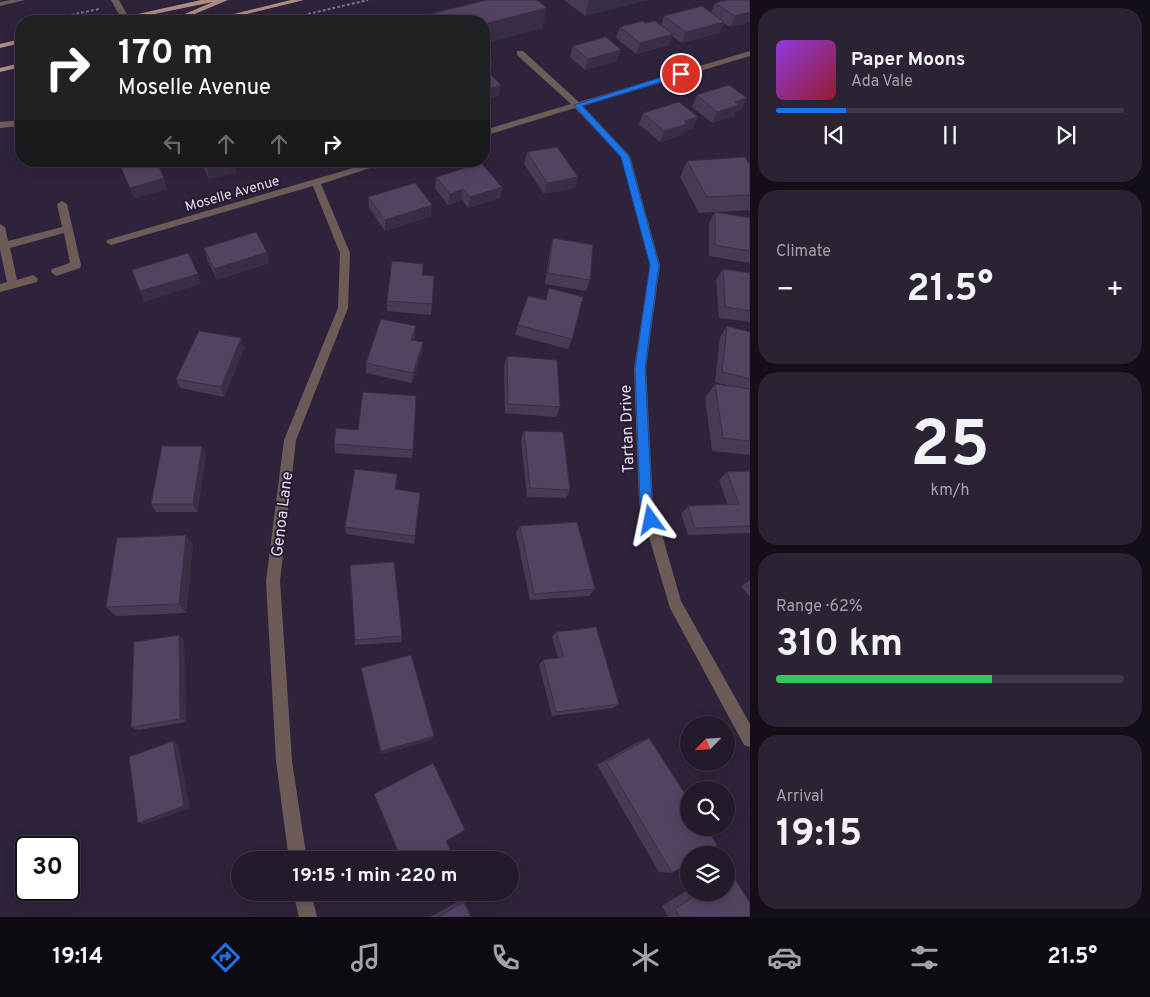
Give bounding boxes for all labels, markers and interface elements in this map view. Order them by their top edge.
text: 170 m [118,32,213,76]
icon: right [35,35,100,100]
text: Paper Moons [851,48,965,72]
pin [660,53,702,95]
icon: arrive [667,60,695,88]
text: Ada Vale [851,72,913,92]
text: Moselle Avenue [118,75,271,102]
icon: previous [820,121,848,149]
icon: pause [936,121,964,149]
icon: next [1052,121,1080,149]
icon: left [159,130,187,158]
icon: ahead [212,130,240,158]
icon: ahead [265,130,293,158]
icon: right [318,130,346,158]
street label: Moselle Avenue [183,173,282,216]
text: Climate [776,242,831,262]
text: 21.5° [907,266,993,315]
text: − [776,273,794,309]
text: + [1106,273,1124,309]
street label: Tartan Drive [616,384,640,474]
text: 25 [910,407,990,489]
street label: Genoa Lane [268,470,298,558]
text: km/h [931,481,969,501]
position arrow [624,493,676,545]
text: Range · 62% [776,597,863,617]
text: 310 km [776,621,903,670]
north arrow [680,716,735,771]
map controls [680,716,735,901]
button: search [680,781,735,836]
text: Arrival [776,787,824,807]
text: 19:15 [776,811,862,860]
speed limit sign: 30 [15,836,80,901]
button: layers [680,846,735,901]
text: 19:15 · 1 min · 220 m [293,864,457,888]
icon: directions [208,940,243,975]
icon: music [348,940,383,975]
icon: phone [488,940,523,975]
icon: climate [628,940,663,975]
icon: car [767,940,802,975]
icon: filters [907,940,942,975]
text: 19:14 [52,944,103,971]
text: 21.5° [1047,944,1098,971]

